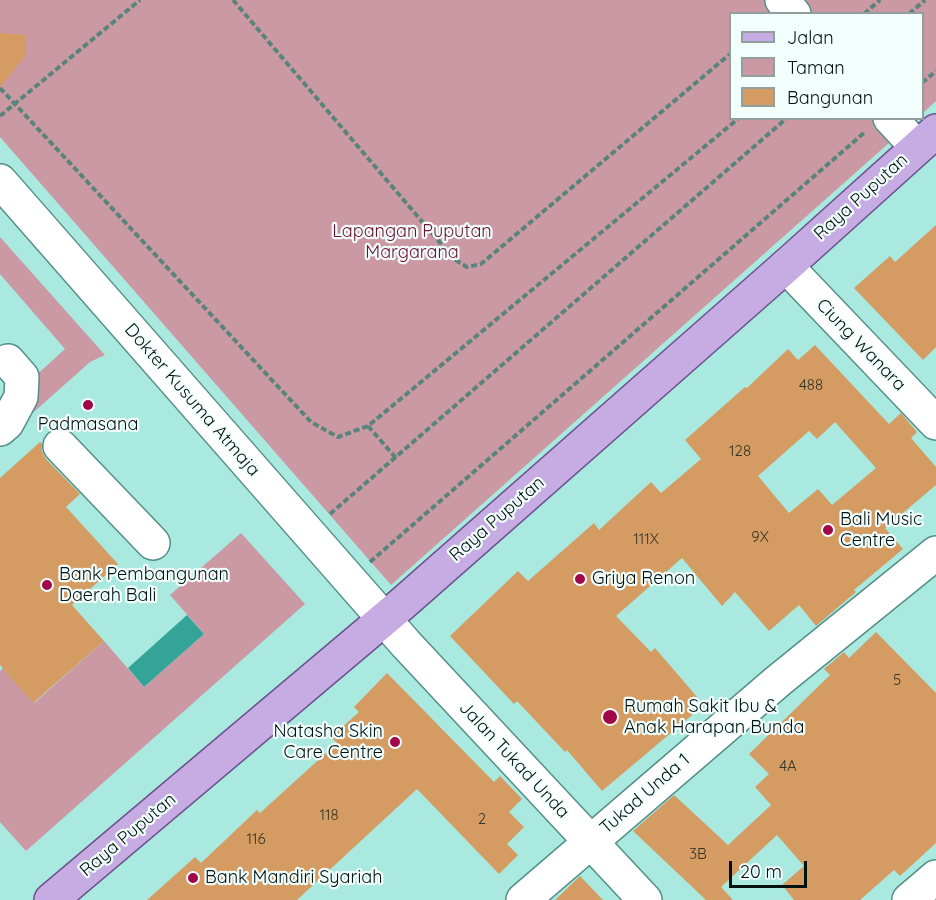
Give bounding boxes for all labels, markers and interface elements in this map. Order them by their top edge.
legend [729,12,924,120]
text: Jalan [787,26,834,49]
text: Taman [787,56,845,79]
text: Bangunan [787,86,873,109]
street label: Raya Puputan [810,149,912,245]
park label: Lapangan Puputan Margarana [332,221,492,264]
street label: Ciung Wanara [812,295,910,395]
street label: Dokter Kusuma Atmaja [120,319,264,481]
house number: 488 [799,376,823,394]
marker: Padmasana [81,398,95,412]
place label: Padmasana [38,414,138,436]
house number: 128 [729,442,751,460]
street label: Raya Puputan [445,472,549,566]
place label: Bali Music Centre [840,509,922,552]
marker: Bali Music Centre [821,523,835,537]
house number: 9X [751,528,769,546]
house number: 111X [633,530,659,548]
place label: Bank Pembangunan Daerah Bali [59,564,229,606]
place label: Griya Renon [592,568,695,590]
marker: Griya Renon [573,572,587,586]
marker: Bank Pembangunan Daerah Bali [40,578,54,592]
house number: 5 [893,671,901,689]
place label: Rumah Sakit Ibu & Anak Harapan Bunda [624,696,804,738]
street label: Jalan Tukad Unda [454,697,574,823]
marker: Rumah Sakit Ibu & Anak Harapan Bunda [601,708,619,726]
place label: Natasha Skin Care Centre [273,721,383,764]
marker: Natasha Skin Care Centre [388,735,402,749]
street label: Tukad Unda 1 [596,749,694,839]
house number: 4A [779,757,797,775]
street label: Raya Puputan [76,789,180,881]
house number: 118 [319,806,339,824]
house number: 2 [478,810,486,828]
house number: 116 [246,830,266,848]
house number: 3B [689,845,707,863]
scale bar [732,849,810,887]
text: 20 m [740,860,782,883]
place label: Bank Mandiri Syariah [205,867,382,889]
marker: Bank Mandiri Syariah [186,871,200,885]

